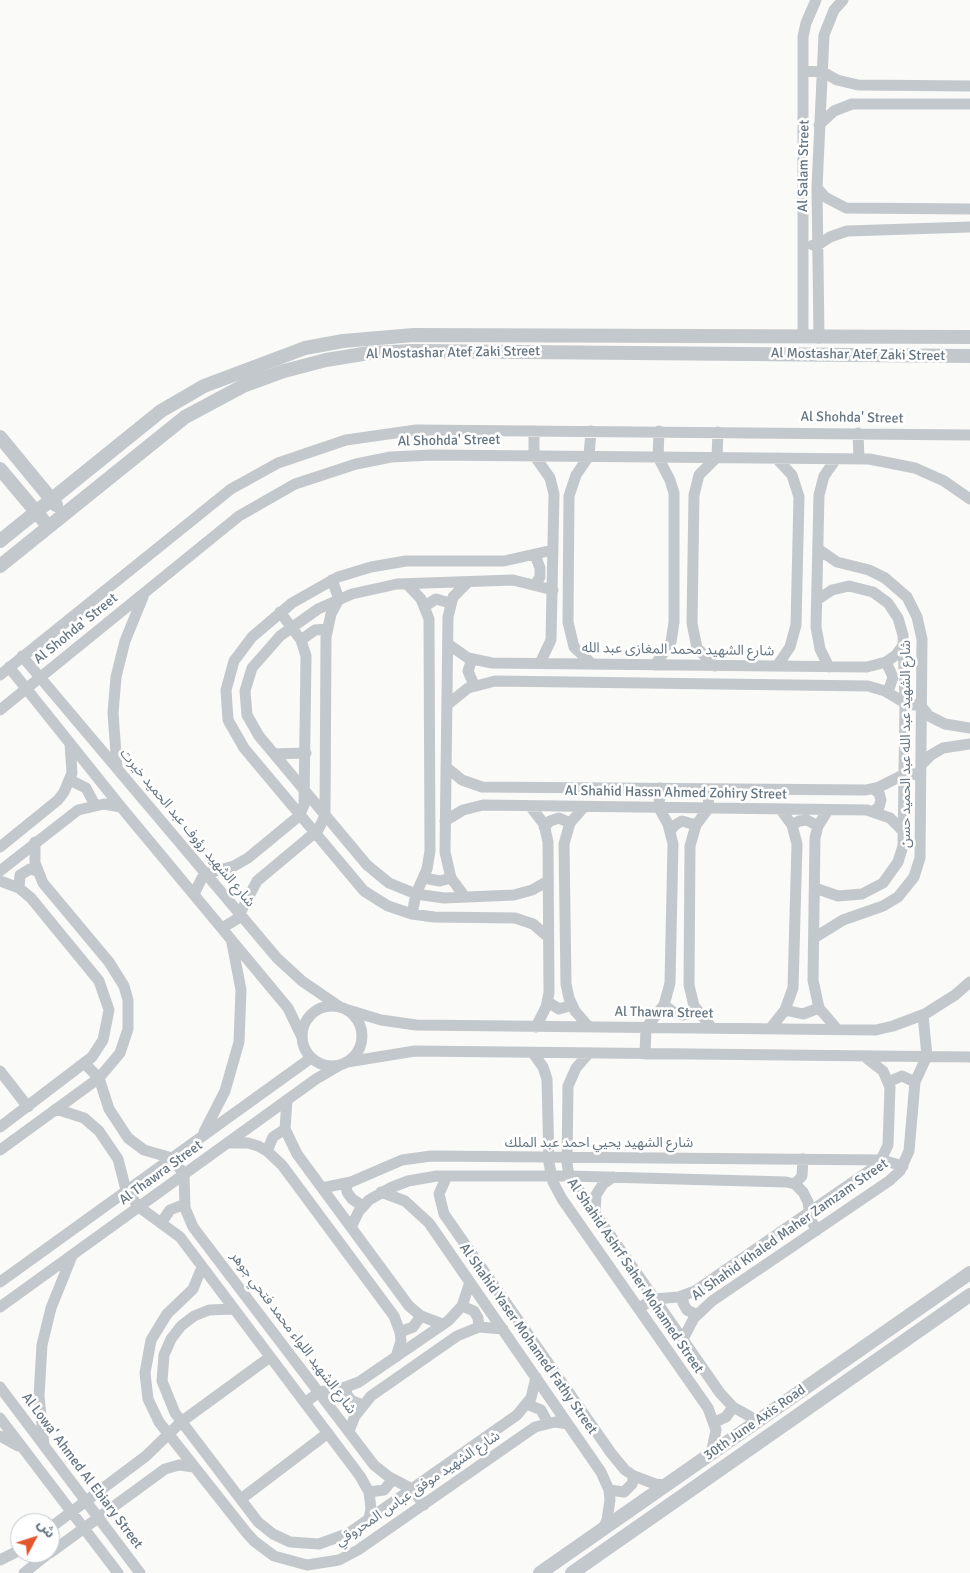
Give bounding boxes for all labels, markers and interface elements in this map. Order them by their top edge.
street label: Al Salam Street [795,120,813,212]
street label: Al Mostashar Atef Zaki Street [366,343,540,363]
street label: Al Mostashar Atef Zaki Street [771,345,945,365]
street label: Al Shohda' Street [800,409,904,427]
street label: Al Shohda' Street [397,432,501,450]
street label: Al Shohda' Street [31,590,121,668]
street label: شارع الشهيد محمد المغازى عبد الله [582,640,774,660]
street label: شارع الشهيد عبد الله عبد الحميد حسن [898,640,914,848]
street label: شارع الشهيد رؤوف عبد الحميد خيرت [116,745,258,911]
street label: Al Shahid Hassn Ahmed Zohiry Street [565,783,787,803]
street label: Al Thawra Street [614,1004,714,1022]
street label: شارع الشهيد يحيي احمد عبد الملك [505,1135,693,1151]
street label: Al Thawra Street [116,1137,206,1209]
street label: Al Shahid Khaled Maher Zamzam Street [689,1155,891,1305]
street label: Al Shahid Ashrf Saher Mohamed Street [563,1175,707,1377]
street label: Al Shahid Yaser Mohamed Fathy Street [455,1240,601,1438]
street label: شارع الشهيد اللواء محمد فتحي جوهر [226,1248,360,1418]
street label: 30th June Axis Road [701,1382,809,1464]
street label: Al Lowa' Ahmed Al Ebiary Street [18,1390,146,1552]
street label: شارع الشهيد موفق عباس المحروقي [332,1428,504,1550]
north arrow [10,1513,60,1563]
text: ش [33,1516,59,1541]

